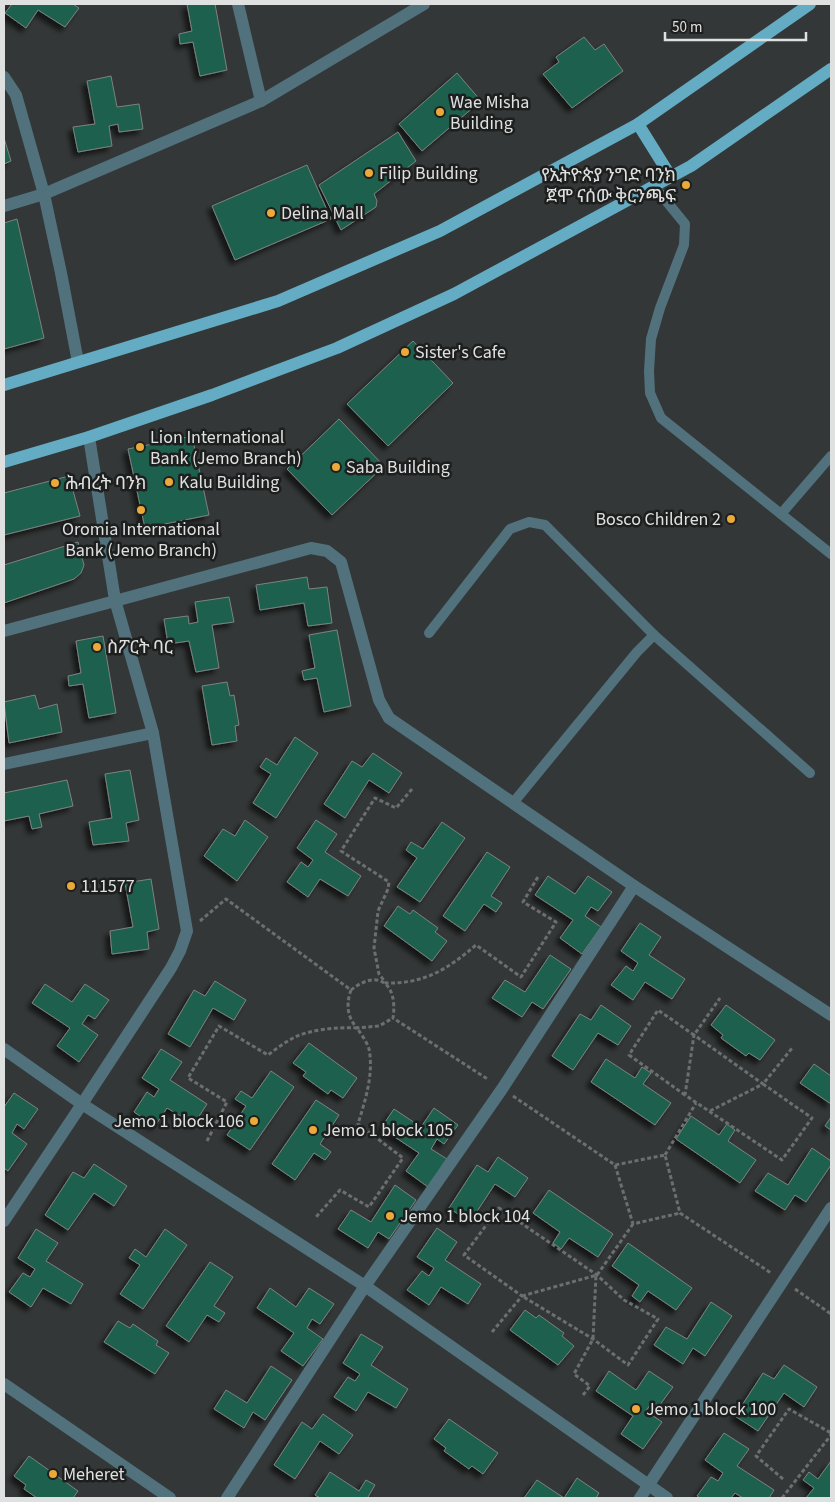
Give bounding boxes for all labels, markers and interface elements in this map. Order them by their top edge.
scale bar [665,10,806,42]
text: 50 m [672,17,702,38]
place label: Wae Misha Building [450,90,529,136]
marker: Wae Misha Building [434,106,446,118]
place label: Filip Building [379,161,478,186]
place label: የኢትዮጵያ ንግድ ባንክ ጀሞ ናሰው ቅርንጫፍ [541,163,676,209]
marker: Filip Building [363,167,375,179]
marker: የኢትዮጵያ ንግድ ባንክ ጀሞ ናሰው ቅርንጫፍ [680,179,692,191]
place label: Delina Mall [281,201,364,226]
marker: Delina Mall [265,207,277,219]
place label: Sister's Cafe [415,340,506,365]
marker: Sister's Cafe [399,346,411,358]
place label: Lion International Bank (Jemo Branch) [150,425,302,471]
marker: Lion International Bank (Jemo Branch) [134,441,146,453]
place label: Saba Building [346,455,450,480]
marker: Saba Building [330,461,342,473]
place label: Kalu Building [179,470,279,495]
place label: ሕብረት ባንክ [65,471,146,496]
marker: Kalu Building [163,476,175,488]
marker: ሕብረት ባንክ [49,477,61,489]
marker: Oromia International Bank (Jemo Branch) [135,504,147,516]
place label: Bosco Children 2 [596,507,721,532]
marker: Bosco Children 2 [725,513,737,525]
place label: Oromia International Bank (Jemo Branch) [62,517,220,563]
place label: ስፖርት ባር [107,635,173,660]
marker: ስፖርት ባር [91,641,103,653]
place label: 111577 [81,874,135,899]
marker: 111577 [65,880,77,892]
place label: Jemo 1 block 106 [114,1109,244,1134]
marker: Jemo 1 block 106 [248,1115,260,1127]
place label: Jemo 1 block 105 [323,1118,453,1143]
marker: Jemo 1 block 105 [307,1124,319,1136]
place label: Jemo 1 block 104 [400,1204,530,1229]
marker: Jemo 1 block 104 [384,1210,396,1222]
place label: Jemo 1 block 100 [646,1397,776,1422]
marker: Jemo 1 block 100 [630,1403,642,1415]
place label: Meheret [63,1462,125,1487]
marker: Meheret [47,1468,59,1480]

